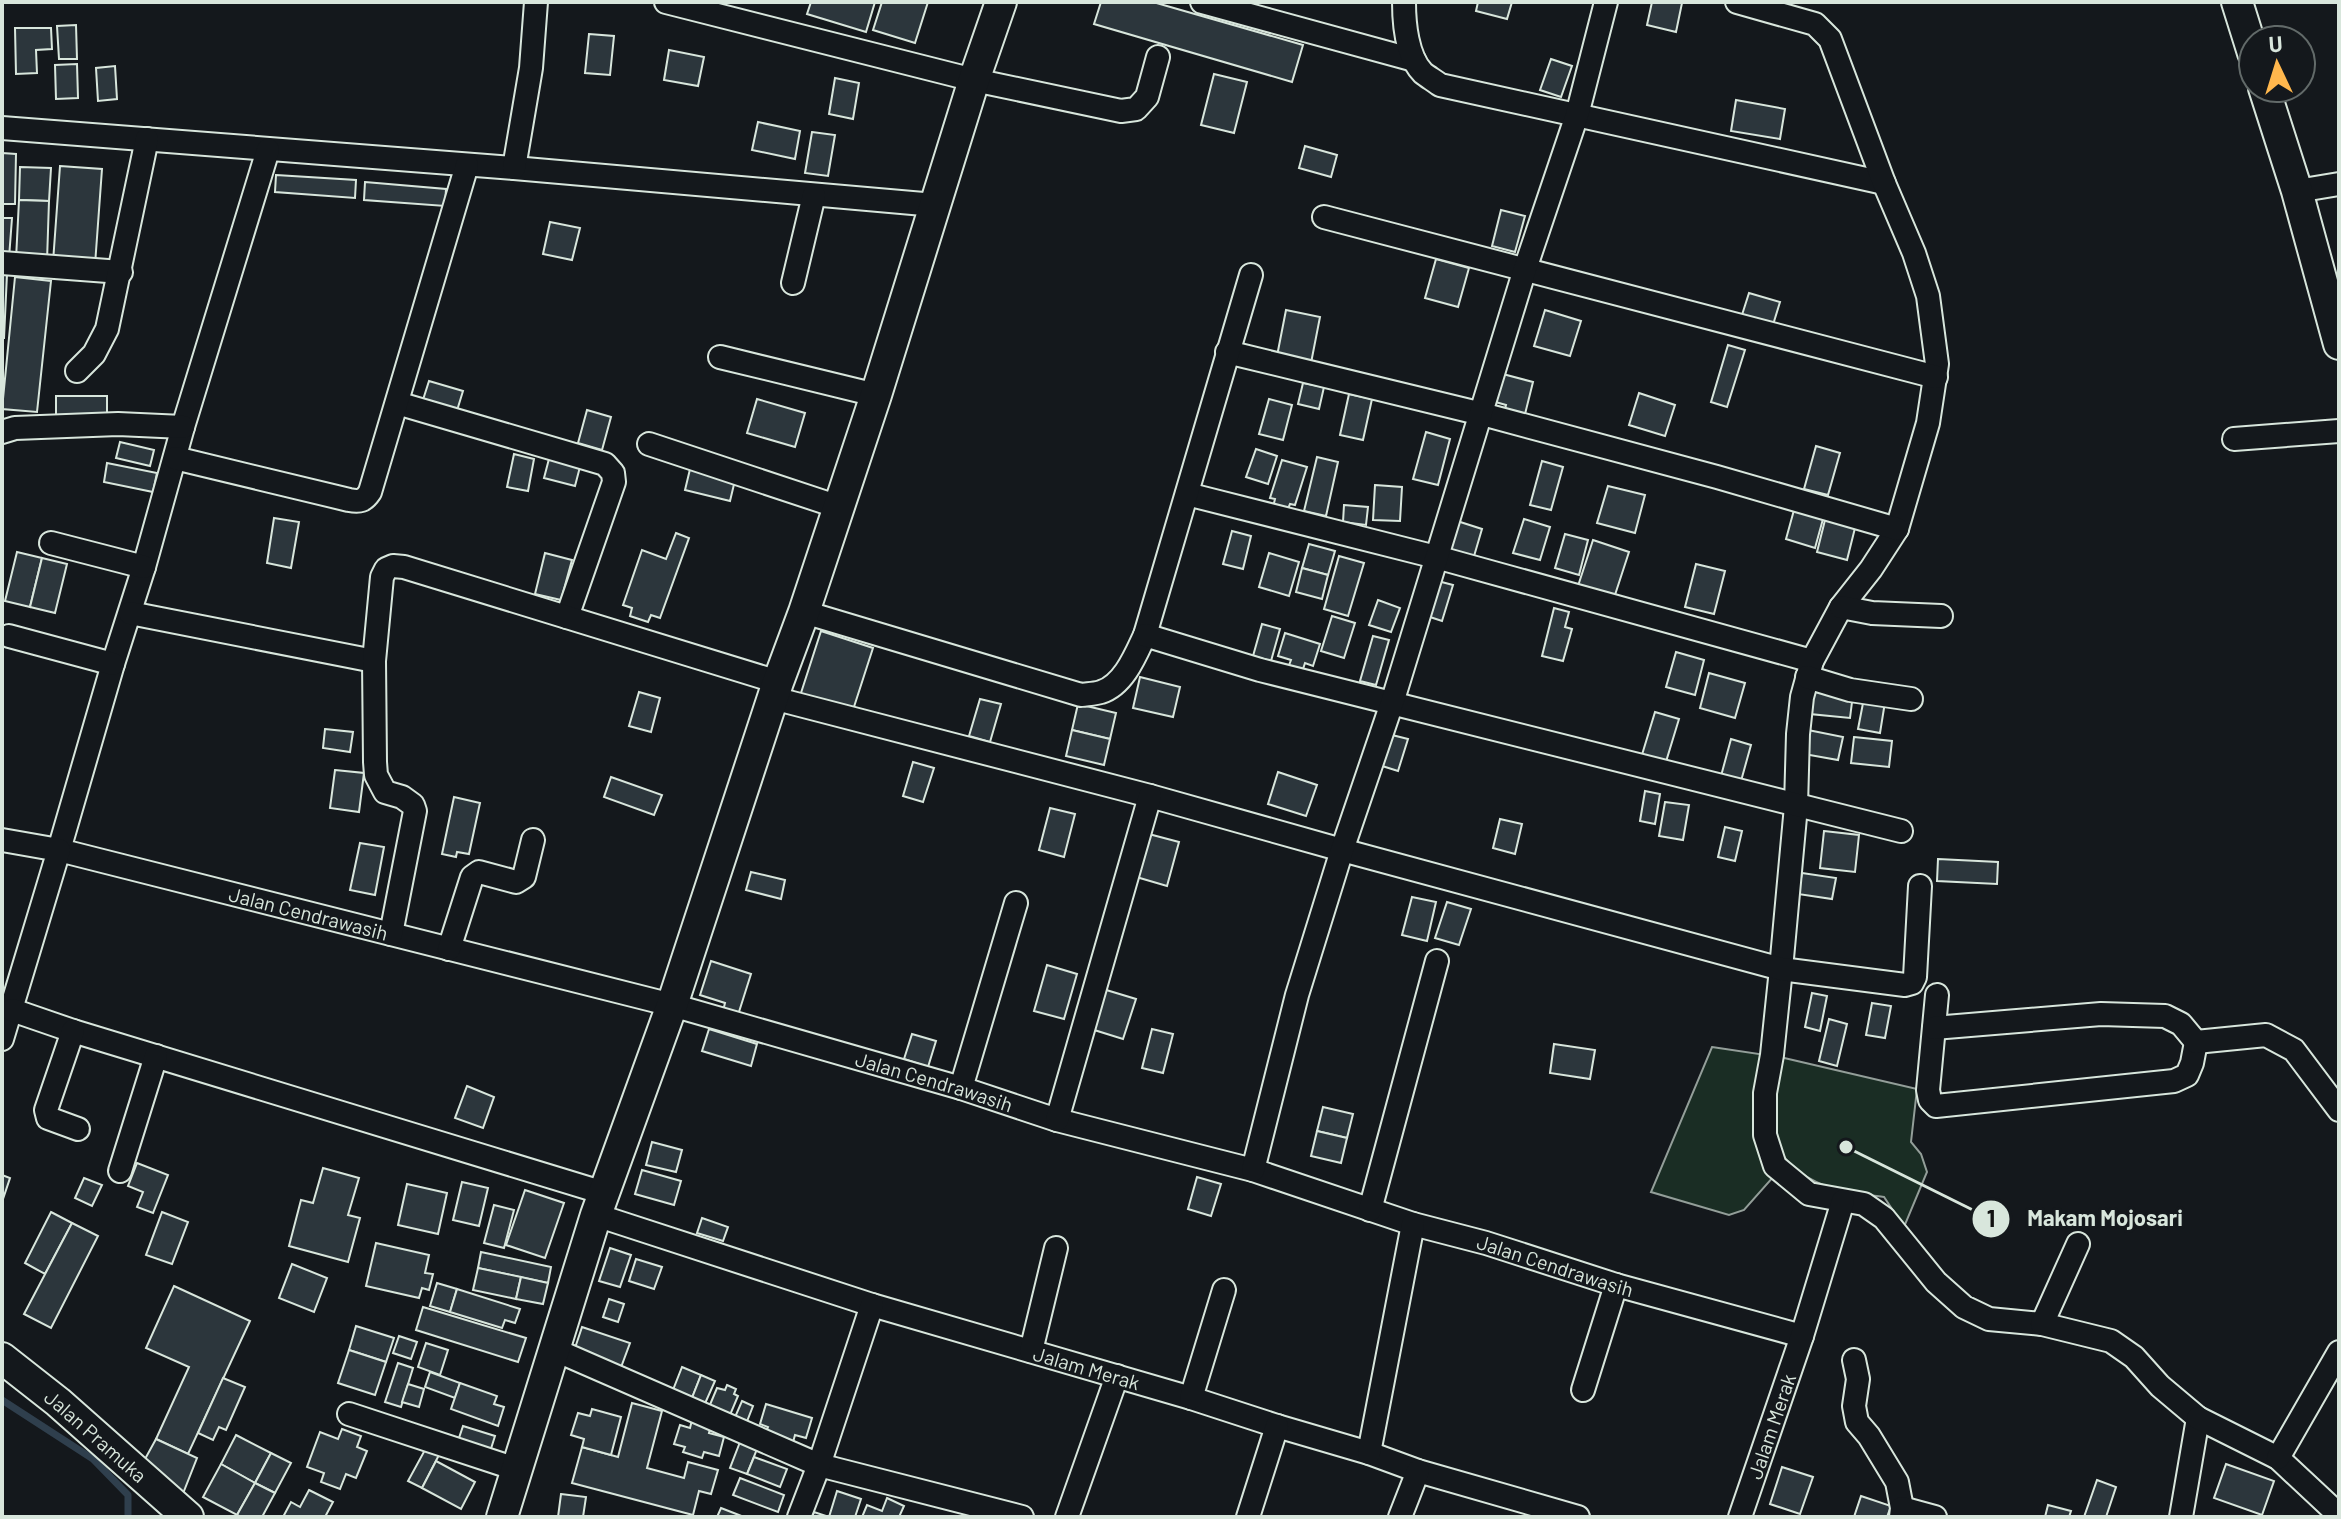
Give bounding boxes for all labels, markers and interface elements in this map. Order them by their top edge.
north arrow [2237,24,2317,104]
text: U [2268,30,2283,57]
street label: Jalan Cendrawasih [227,881,391,945]
street label: Jalan Cendrawasih [853,1046,1016,1116]
callout: Makam Mojosari [1971,1196,2199,1242]
text: 1 [1987,1203,1995,1232]
text: Makam Mojosari [2027,1204,2183,1230]
street label: Jalan Cendrawasih [1474,1229,1636,1301]
street label: Jalam Merak [1031,1341,1143,1394]
street label: Jalam Merak [1742,1370,1800,1482]
street label: Jalan Pramuka [40,1384,152,1487]

